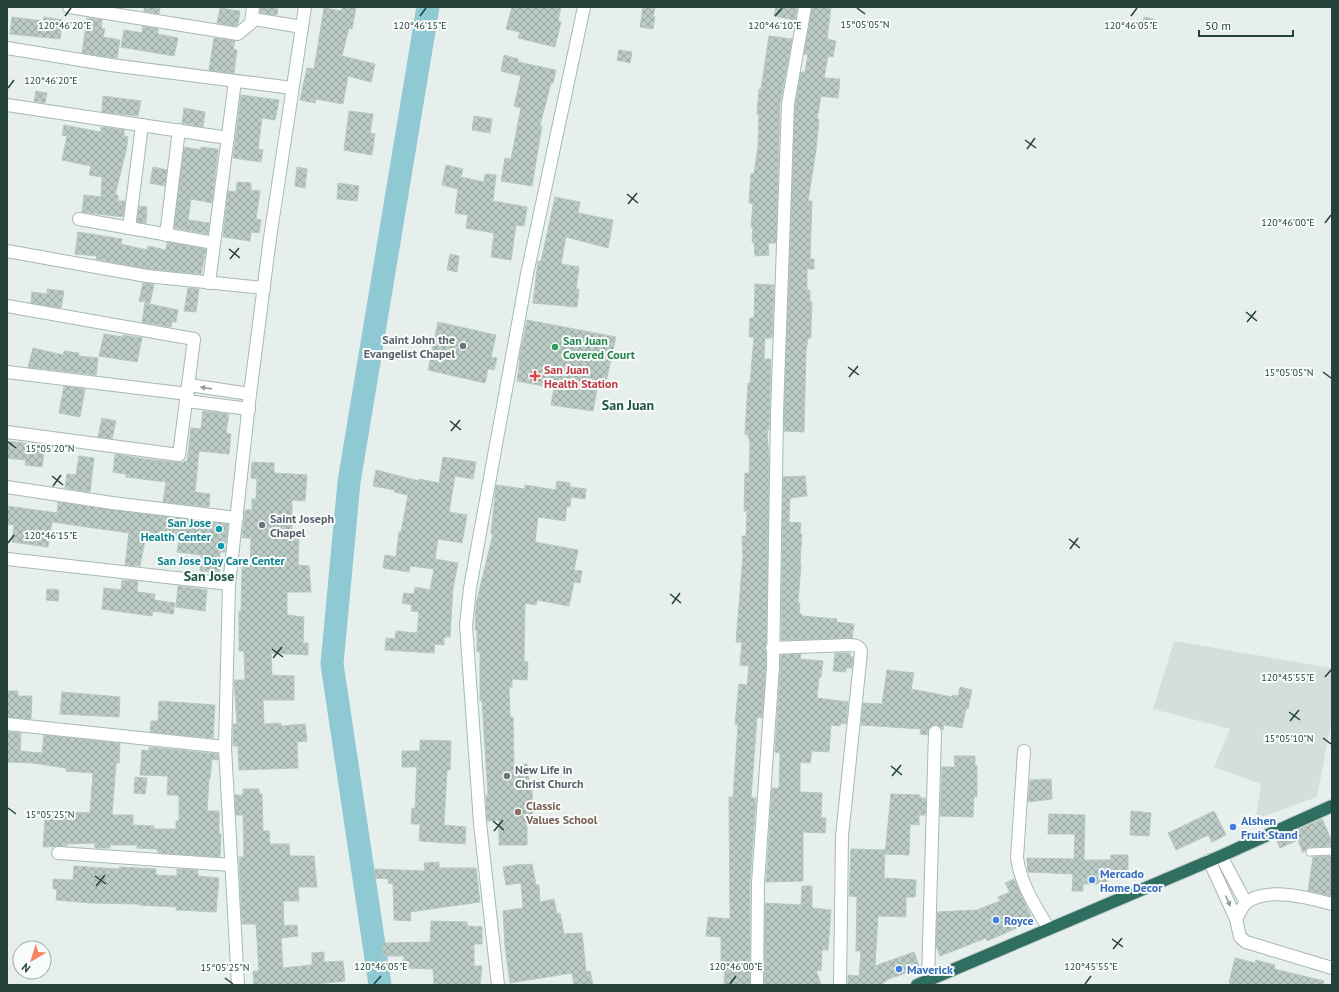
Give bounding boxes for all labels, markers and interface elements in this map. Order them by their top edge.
scale bar [1199,12,1293,38]
text: 15°05'05"N [840,18,890,31]
text: 50 m [1205,18,1231,33]
text: 120°46'20"E [38,19,92,32]
text: 120°46'15"E [393,19,447,32]
text: 120°46'10"E [748,19,802,32]
text: 120°46'05"E [1104,19,1158,32]
text: 120°46'20"E [24,74,78,87]
text: 120°46'00"E [1261,216,1315,229]
place label: Saint John the Evangelist Chapel [364,332,455,361]
place label: San Juan Covered Court [563,333,636,362]
marker: Saint John the Evangelist Chapel [458,341,468,351]
marker: San Juan Covered Court [550,342,560,352]
place label: San Juan Health Station [544,362,618,391]
text: 15°05'05"N [1264,366,1314,379]
marker: San Juan Health Station [529,370,541,382]
one-way arrow [200,385,213,391]
district label: San Juan [602,396,654,414]
text: 15°05'20"N [25,442,75,455]
place label: Saint Joseph Chapel [270,511,334,540]
place label: San Jose Health Center [141,515,212,544]
marker: Saint Joseph Chapel [257,520,267,530]
marker: San Jose Health Center [214,524,224,534]
text: 120°46'15"E [24,529,78,542]
marker: San Jose Day Care Center [216,541,226,551]
place label: San Jose Day Care Center [157,553,286,568]
district label: San Jose [184,567,234,585]
text: 120°45'55"E [1261,671,1315,684]
text: 15°05'10"N [1264,732,1314,745]
place label: New Life in Christ Church [515,762,583,791]
marker: New Life in Christ Church [502,771,512,781]
place label: Classic Values School [525,798,598,827]
marker: Classic Values School [513,807,523,817]
text: 15°05'25"N [25,808,75,821]
place label: Alshen Fruit Stand [1241,813,1298,842]
marker: Alshen Fruit Stand [1228,822,1238,832]
place label: Mercado Home Decor [1100,866,1163,895]
marker: Mercado Home Decor [1087,875,1097,885]
one-way arrow [1225,895,1231,906]
place label: Royce [1004,913,1034,928]
marker: Royce [991,915,1001,925]
north arrow [12,940,52,980]
text: N [19,960,33,976]
text: 120°46'05"E [354,960,408,973]
text: 120°46'00"E [709,960,763,973]
text: 120°45'55"E [1064,960,1118,973]
text: 15°05'25"N [200,961,250,974]
place label: Maverick [907,962,953,977]
marker: Maverick [894,964,904,974]

